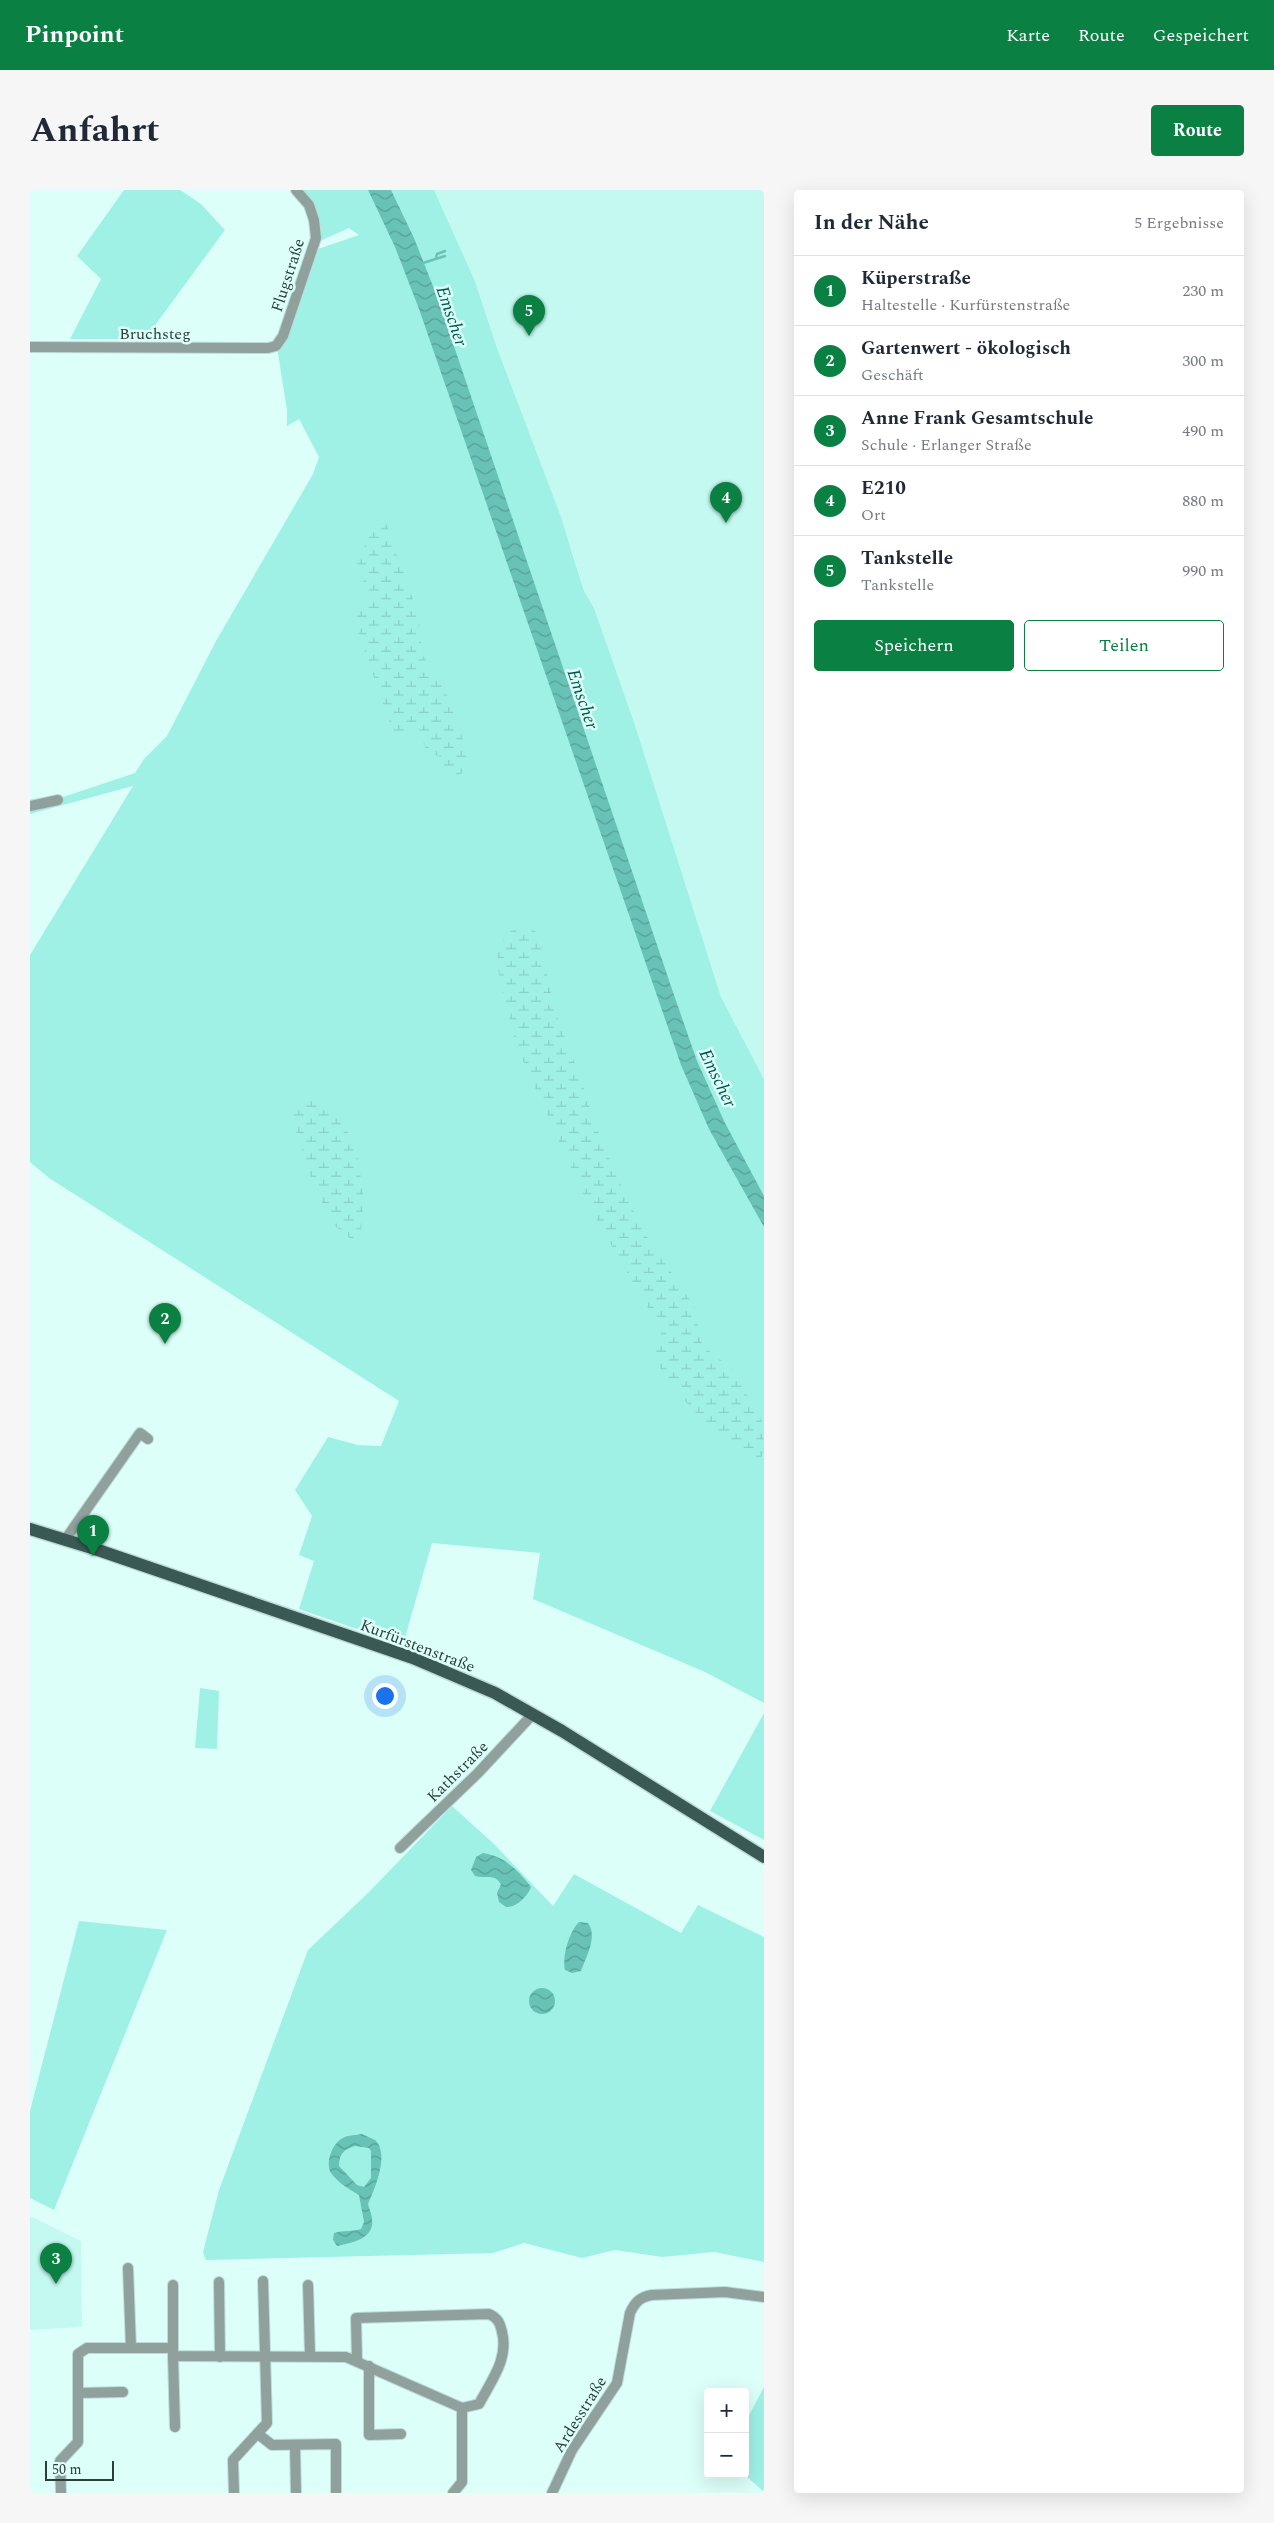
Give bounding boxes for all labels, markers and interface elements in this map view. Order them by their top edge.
text: Pinpoint [25,17,124,53]
text: Karte [1006,22,1050,49]
text: Route [1078,22,1125,49]
text: Gespeichert [1153,22,1249,49]
text: Anfahrt [30,104,160,157]
button: Route [1151,105,1244,156]
text: In der Nähe [814,207,929,239]
text: 5 Ergebnisse [1134,211,1224,235]
street label: Flugstraße [265,235,311,315]
text: Küperstraße [861,264,971,293]
text: 1 [826,279,834,303]
text: 230 m [1182,279,1224,303]
water label: Emscher [429,282,475,351]
text: Haltestelle · Kurfürstenstraße [861,293,1070,317]
pin: 5 [513,295,545,336]
street label: Bruchsteg [119,322,191,346]
text: Gartenwert - ökologisch [861,334,1071,363]
text: 2 [826,349,834,373]
text: 300 m [1182,349,1224,373]
text: Geschäft [861,363,924,387]
text: Anne Frank Gesamtschule [861,404,1094,433]
text: 3 [826,419,834,443]
text: 490 m [1182,419,1224,443]
text: Schule · Erlanger Straße [861,433,1032,457]
text: E210 [861,474,906,503]
pin: 4 [710,482,742,523]
text: 4 [826,489,834,513]
text: 880 m [1182,489,1224,513]
text: Ort [861,503,886,527]
text: Tankstelle [861,544,953,573]
text: 5 [826,559,834,583]
text: 990 m [1182,559,1224,583]
text: Tankstelle [861,573,934,597]
button: Speichern [814,620,1014,671]
button: Teilen [1024,620,1224,671]
water label: Emscher [560,665,606,734]
water label: Emscher [692,1044,744,1113]
pin: 2 [149,1303,181,1344]
pin: 1 [77,1515,109,1556]
street label: Kurfürstenstraße [357,1613,478,1679]
your location [372,1683,398,1709]
street label: Kathstraße [422,1736,494,1808]
pin: 3 [40,2243,72,2284]
street label: Ardesstraße [547,2372,613,2457]
map controls [704,2388,749,2478]
button: + [704,2388,749,2433]
button: − [704,2433,749,2478]
scale bar [45,2458,114,2481]
text: 50 m [52,2459,82,2480]

